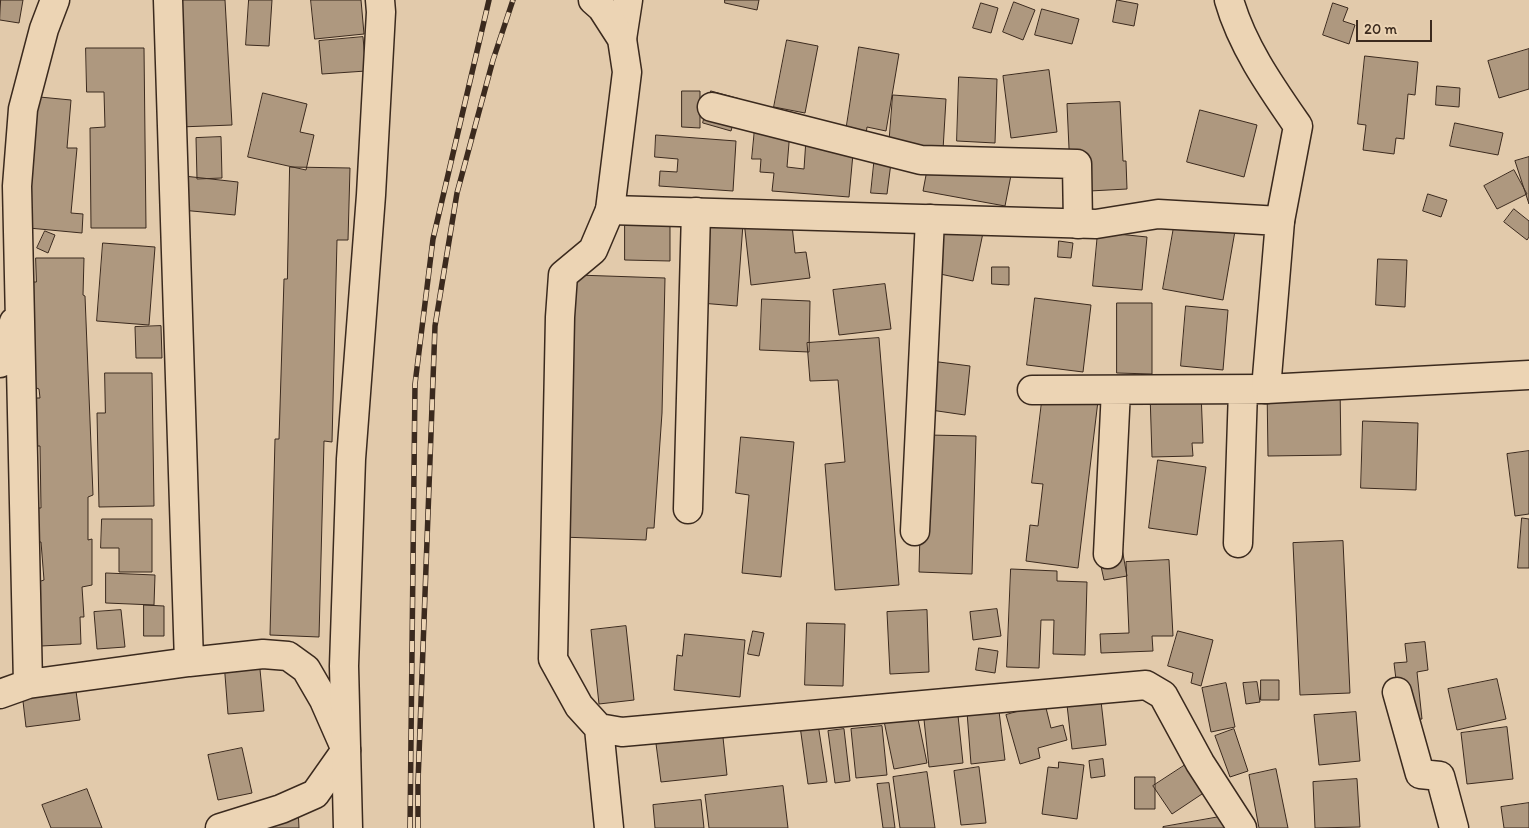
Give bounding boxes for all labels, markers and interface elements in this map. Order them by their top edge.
scale bar [1359,10,1435,42]
text: 20 m [1364,20,1397,38]

